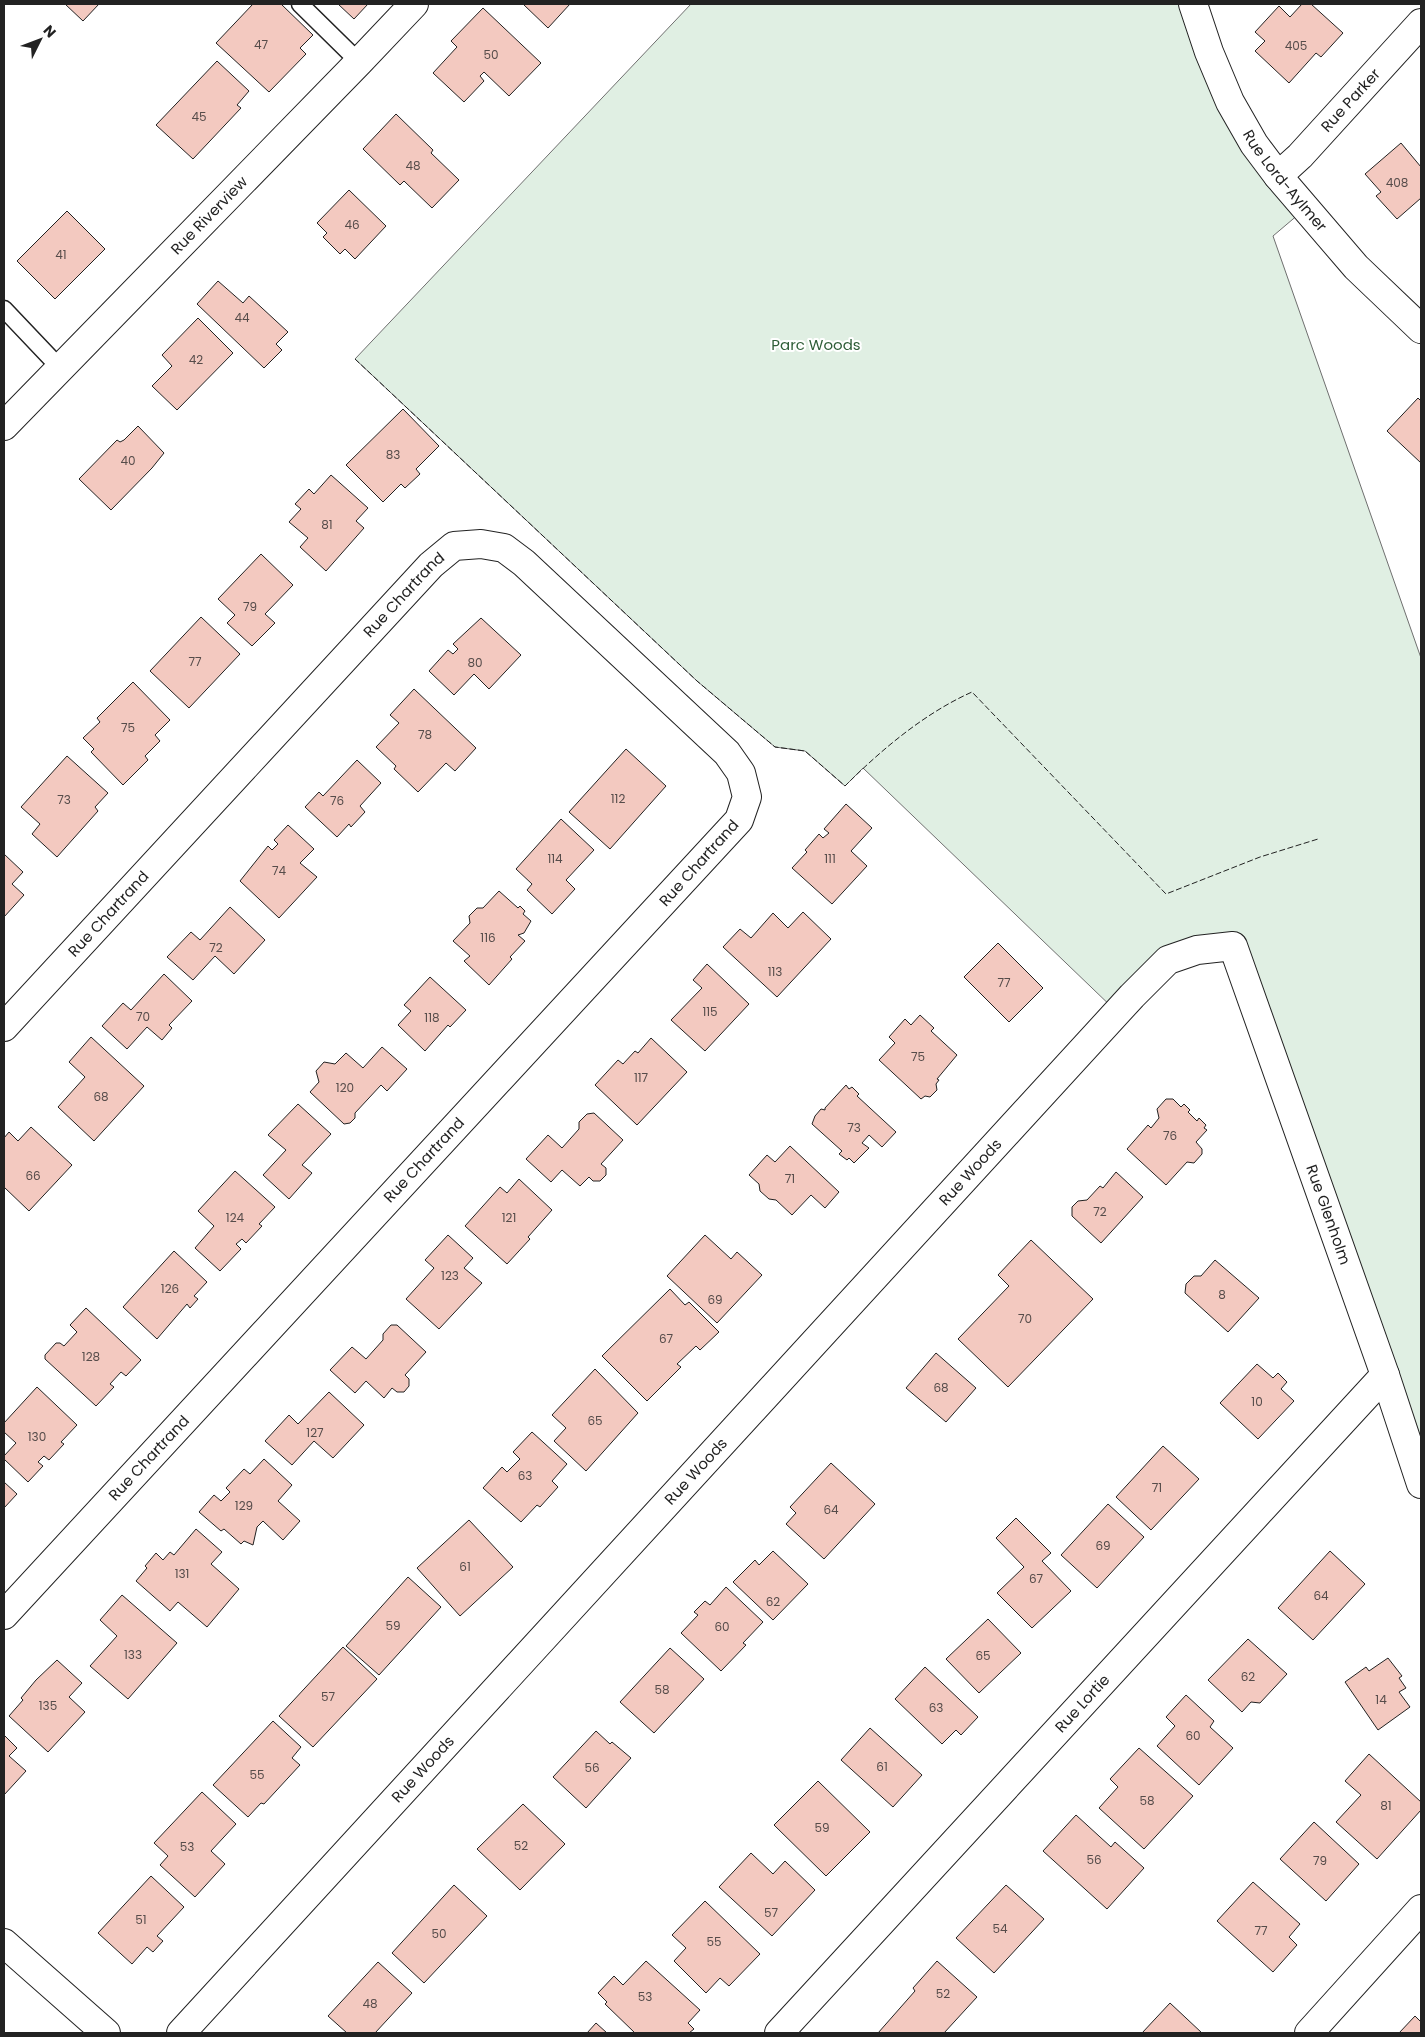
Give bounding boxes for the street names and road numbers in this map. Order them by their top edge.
street label: Rue Parker [1316,63,1385,136]
street label: Rue Lord-Aylmer [1238,126,1332,236]
street label: Rue Riverview [166,171,253,259]
street label: Rue Chartrand [358,547,449,642]
street label: Rue Chartrand [654,815,743,911]
street label: Rue Chartrand [63,866,153,961]
street label: Rue Chartrand [378,1112,469,1207]
street label: Rue Woods [934,1134,1006,1210]
street label: Rue Glenholm [1301,1162,1356,1267]
street label: Rue Chartrand [103,1410,194,1505]
street label: Rue Woods [660,1433,732,1509]
street label: Rue Lortie [1050,1669,1114,1737]
street label: Rue Woods [387,1731,459,1807]

